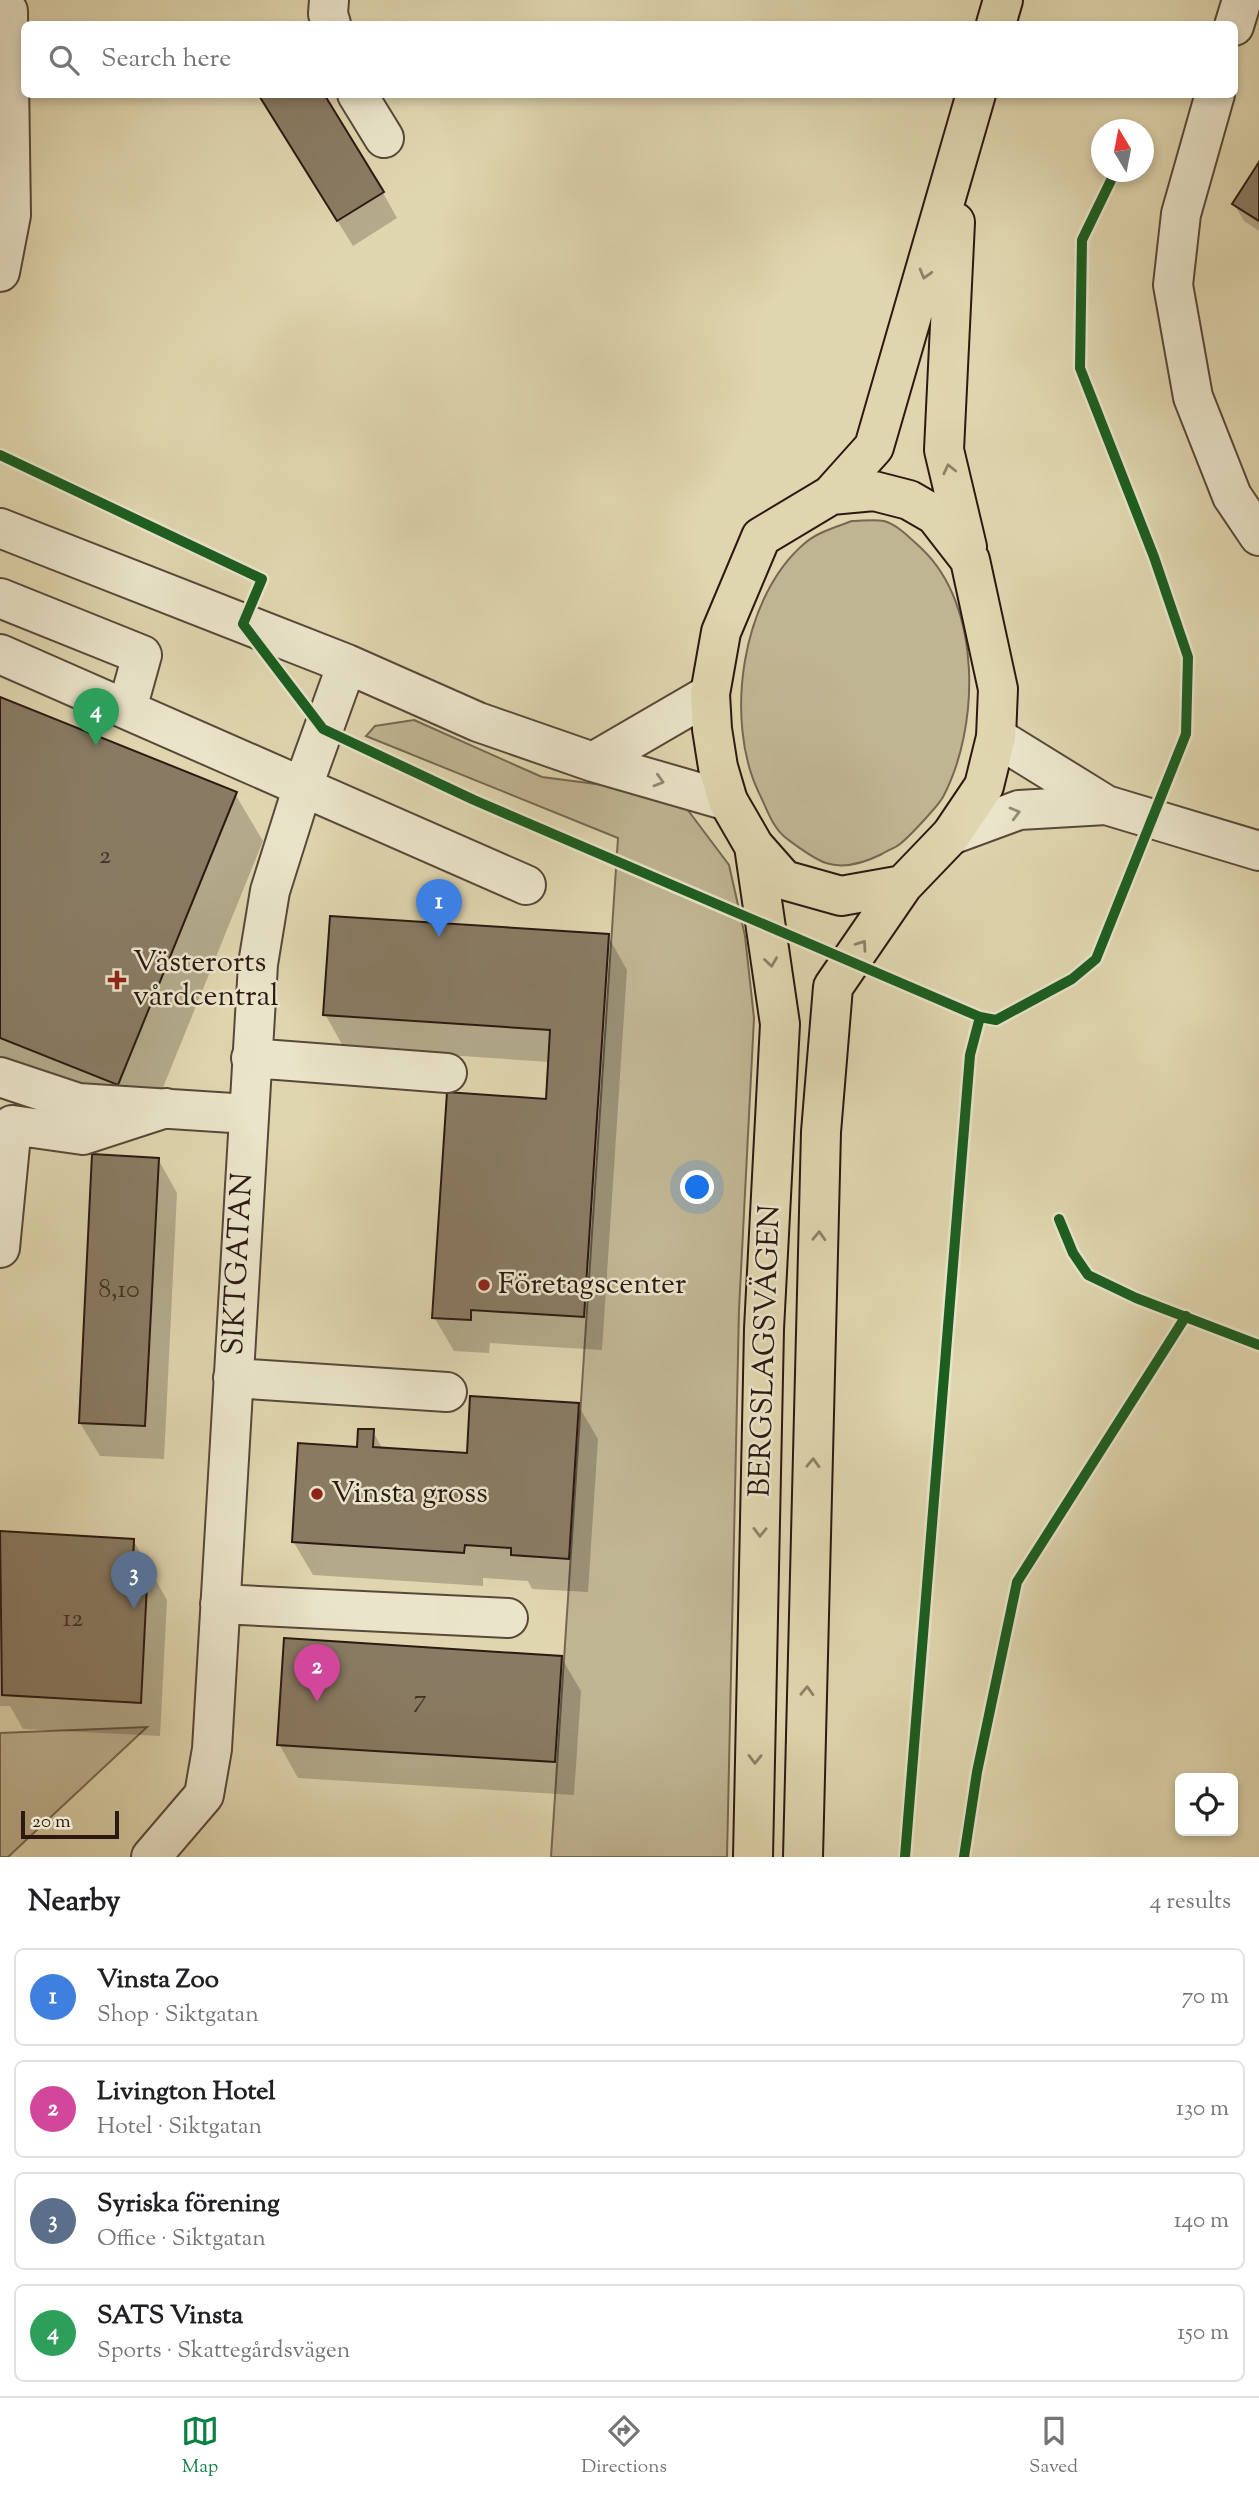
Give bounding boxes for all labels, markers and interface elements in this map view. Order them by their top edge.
search box [21,21,1238,98]
icon: search [45,41,83,79]
text: Search here [101,41,231,78]
north arrow [1091,119,1154,182]
one-way arrow [918,268,933,280]
one-way arrow [943,463,957,475]
pin: 4 [73,688,119,746]
one-way arrow [652,773,664,788]
one-way arrow [1009,806,1021,821]
house number: 2 [99,838,111,875]
pin: 1 [416,879,462,937]
one-way arrow [854,939,867,952]
place label: Västerorts vårdcentral [133,942,279,1019]
one-way arrow [763,956,778,968]
marker: Västerorts vårdcentral [107,970,127,990]
your location [680,1170,714,1204]
street label: SIKTGATAN [213,1172,265,1356]
street label: BERGSLAGSVÄGEN [739,1204,793,1498]
one-way arrow [811,1230,826,1241]
place label: Företagscenter [498,1264,686,1307]
house number: 8,10 [98,1272,140,1309]
marker: Företagscenter [476,1277,492,1293]
one-way arrow [805,1458,820,1469]
place label: Vinsta gross [331,1473,488,1516]
marker: Vinsta gross [309,1486,325,1502]
one-way arrow [752,1527,768,1537]
pin: 3 [111,1551,157,1609]
house number: 12 [62,1601,84,1638]
pin: 2 [294,1644,340,1702]
house number: 7 [413,1682,427,1719]
one-way arrow [799,1685,814,1696]
one-way arrow [748,1754,763,1765]
map controls [1175,1773,1238,1836]
button: locate [1175,1773,1238,1836]
scale bar [21,1808,119,1840]
text: 20 m [32,1809,71,1836]
text: Nearby [28,1881,120,1924]
text: 4 results [1150,1886,1231,1919]
text: Vinsta Zoo [97,1962,219,1999]
text: 1 [49,1981,57,2014]
text: 70 m [1182,1981,1229,2014]
text: Shop · Siktgatan [97,1999,259,2032]
text: Livington Hotel [97,2074,276,2111]
text: 2 [48,2093,58,2126]
text: 130 m [1176,2093,1229,2126]
text: Hotel · Siktgatan [97,2111,262,2144]
text: Syriska förening [97,2186,280,2223]
text: 3 [48,2205,58,2238]
text: 140 m [1174,2205,1229,2238]
text: Office · Siktgatan [97,2223,266,2256]
text: SATS Vinsta [97,2298,243,2335]
text: 4 [47,2317,59,2350]
text: 150 m [1177,2317,1229,2350]
text: Sports · Skattegårdsvägen [97,2335,350,2368]
tab: Map [181,2412,219,2481]
tab: Directions [581,2412,667,2481]
tab: Saved [1029,2412,1078,2481]

